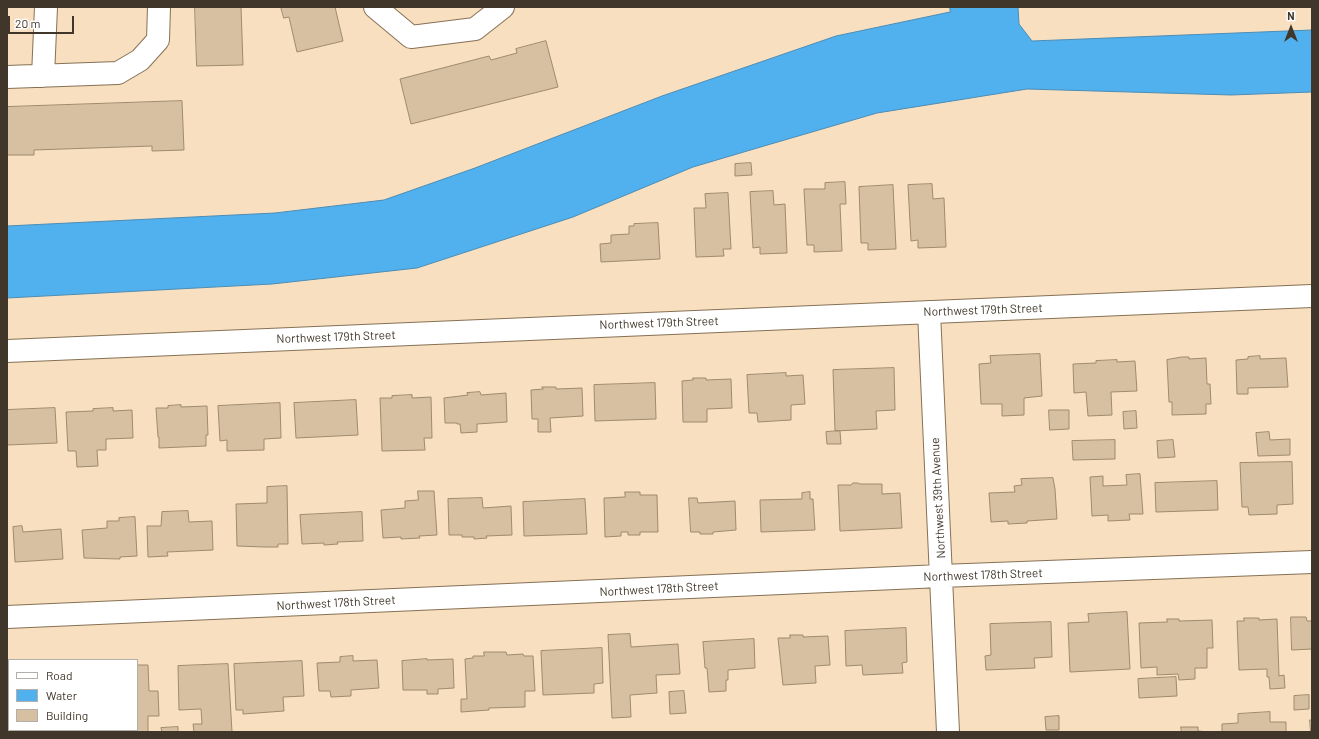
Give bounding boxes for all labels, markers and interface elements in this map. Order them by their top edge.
scale bar [10,8,76,34]
north arrow [1271,8,1311,48]
text: N [1287,9,1295,22]
text: 20 m [15,16,41,30]
street label: Northwest 179th Street [923,301,1043,319]
street label: Northwest 179th Street [599,314,719,332]
street label: Northwest 179th Street [276,328,396,346]
street label: Northwest 39th Avenue [928,437,948,559]
street label: Northwest 178th Street [923,566,1043,584]
street label: Northwest 178th Street [599,579,719,599]
street label: Northwest 178th Street [276,593,396,613]
legend [8,659,138,731]
text: Road [46,668,73,682]
text: Water [46,688,77,702]
text: Building [46,708,88,722]

